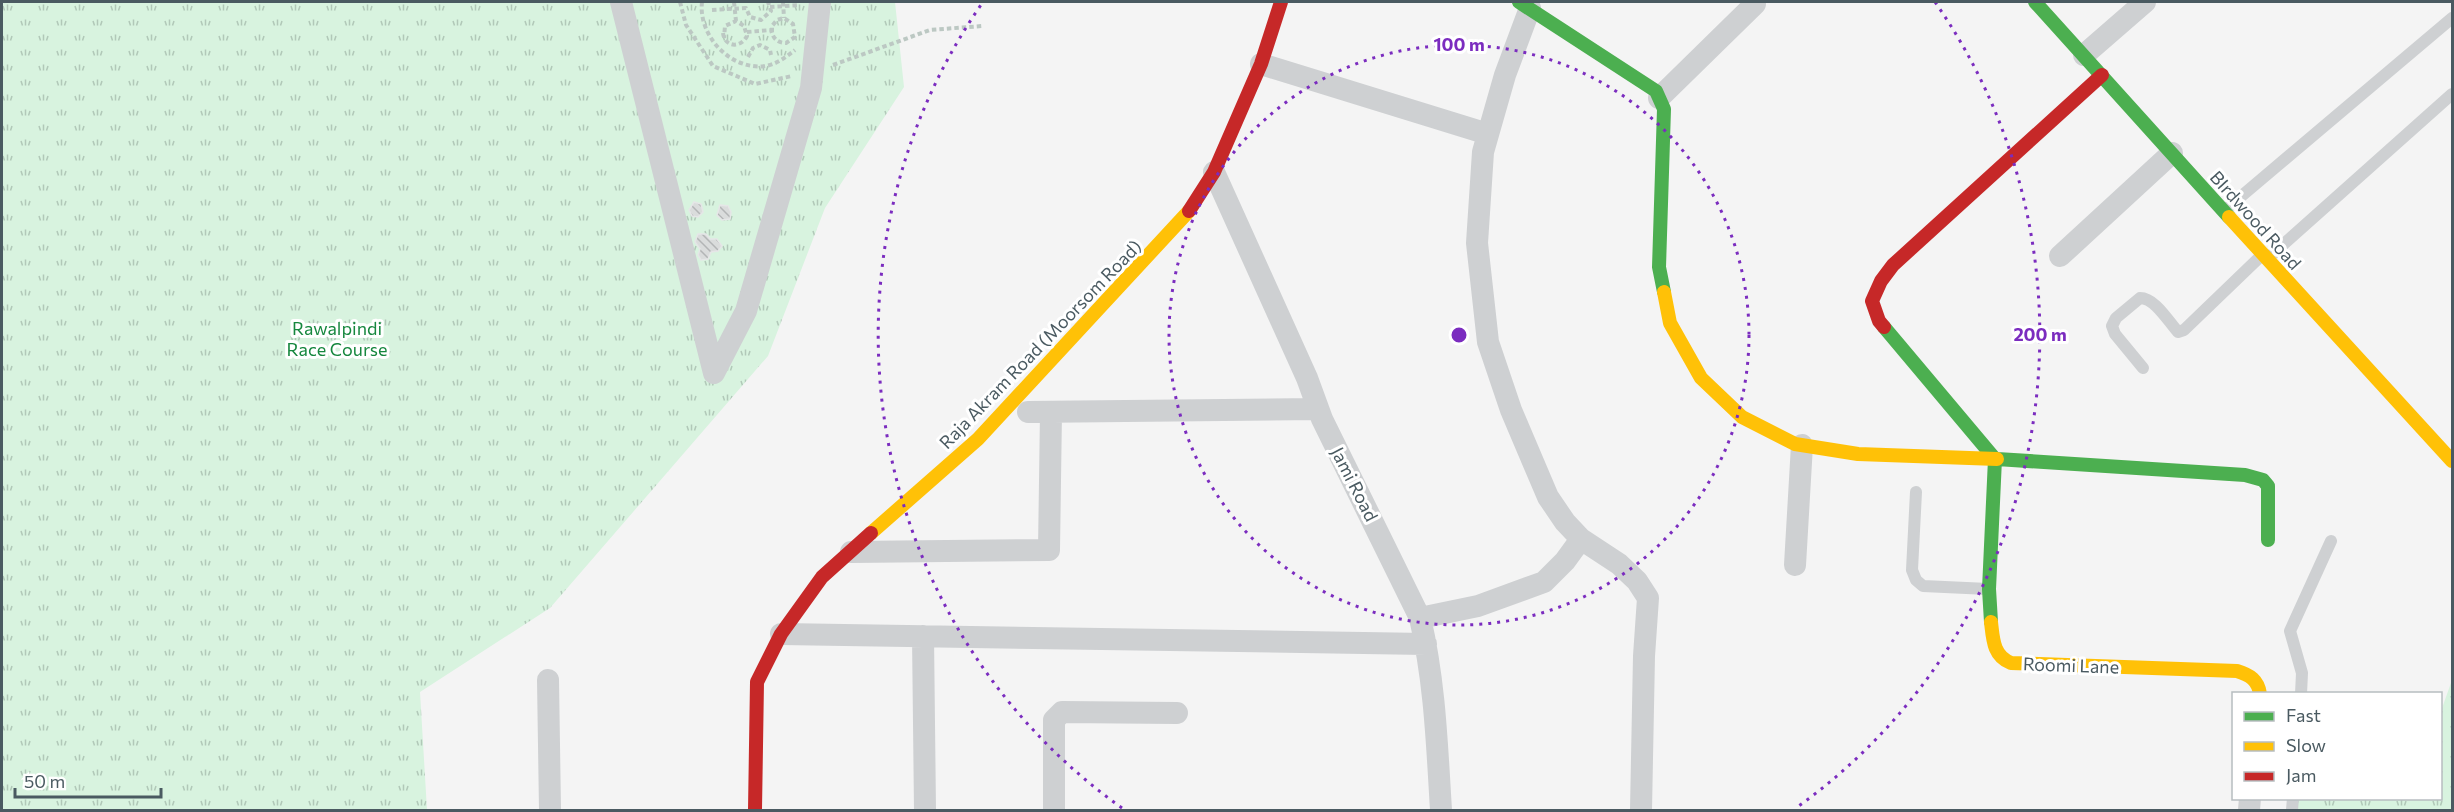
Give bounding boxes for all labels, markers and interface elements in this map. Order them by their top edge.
text: 100 m [1433,33,1485,55]
street label: BIrdwood Road [2206,166,2306,274]
street label: Raja Akram Road (Moorsom Road) [934,235,1146,453]
park label: Rawalpindi Race Course [287,317,387,360]
text: 200 m [2013,323,2067,345]
centre of rings [1449,325,1469,345]
street label: Jami Road [1327,443,1383,525]
street label: Roomi Lane [2022,652,2120,678]
legend [2232,692,2442,800]
text: Fast [2286,704,2321,726]
text: Slow [2286,734,2326,756]
scale bar [15,761,160,799]
text: Jam [2286,764,2316,786]
text: 50 m [24,770,65,792]

